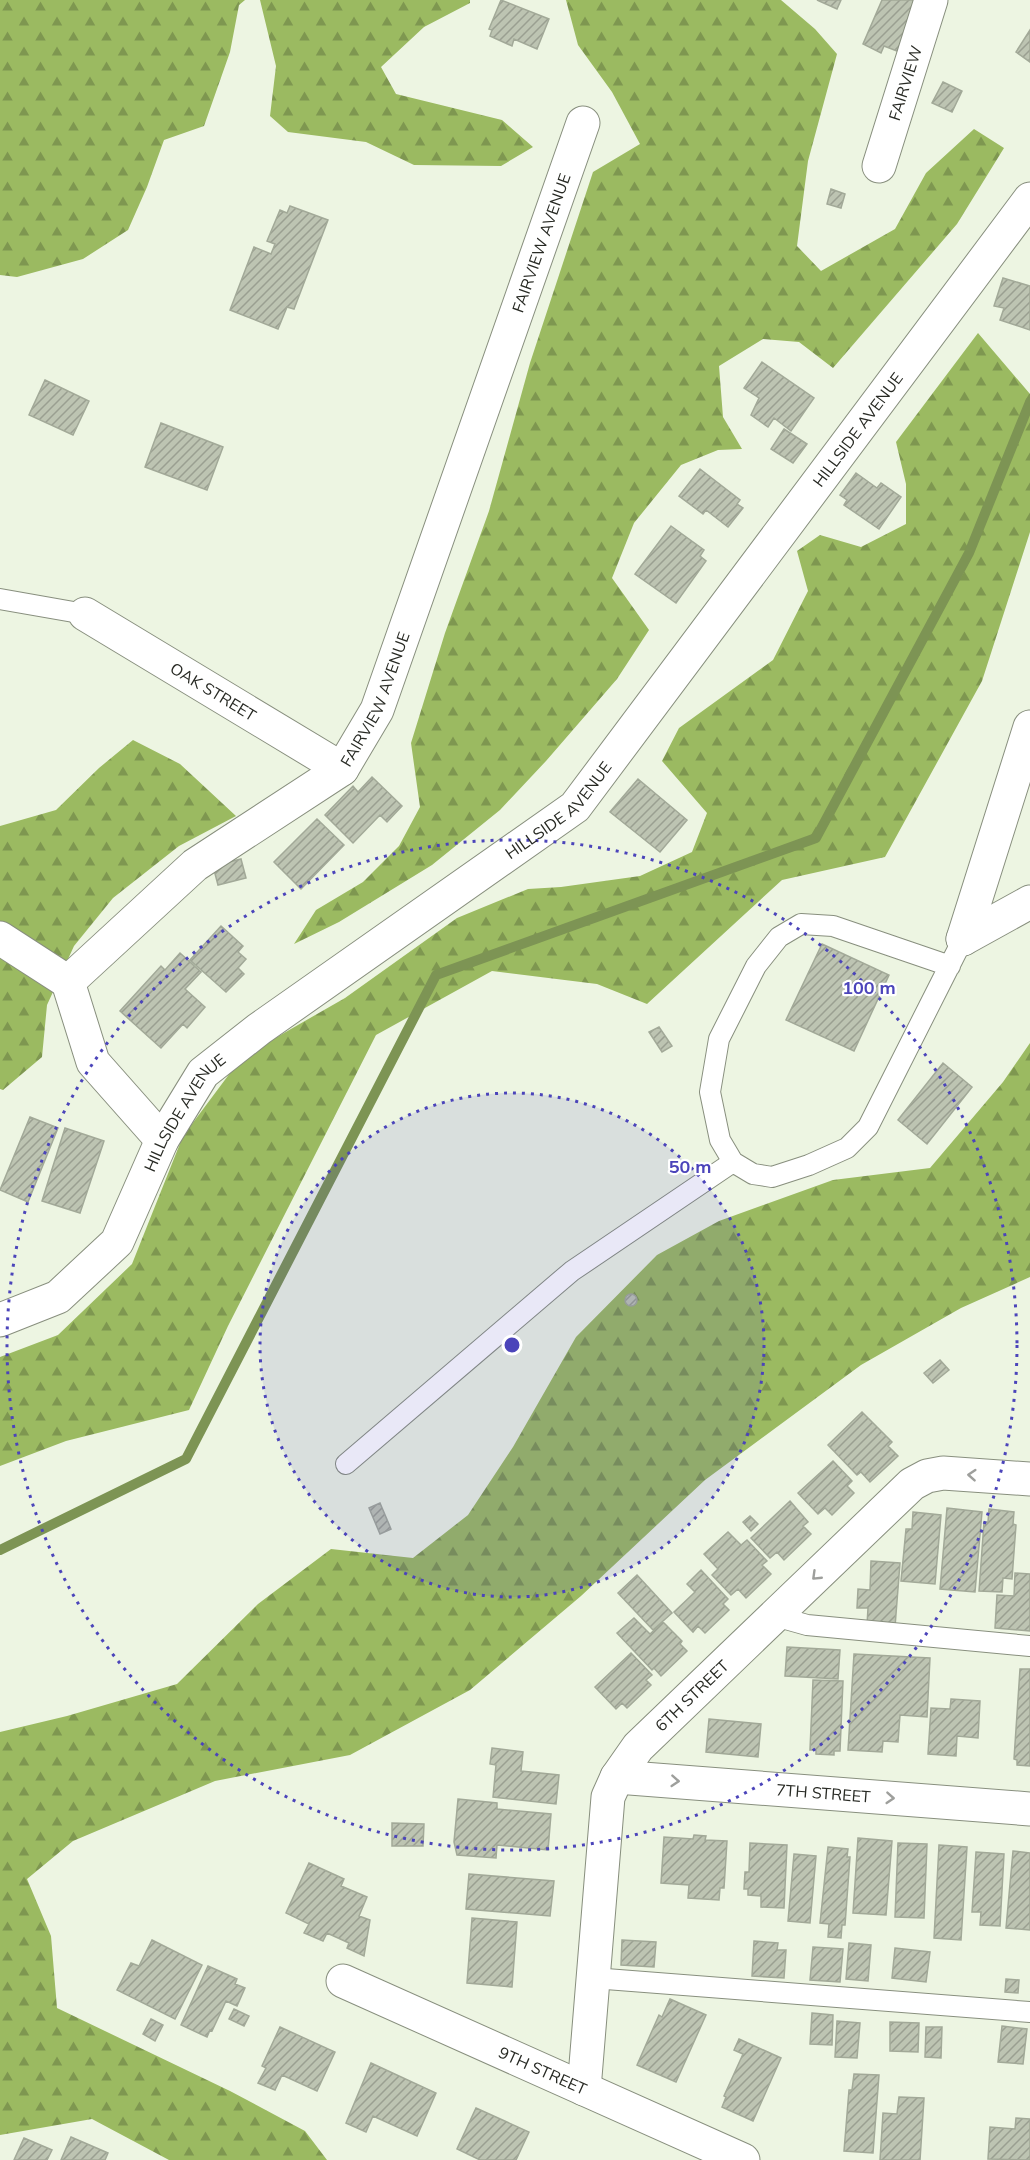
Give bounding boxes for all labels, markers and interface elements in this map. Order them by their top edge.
street label: FAIRVIEW [884,43,926,123]
street label: FAIRVIEW AVENUE [507,171,575,315]
street label: HILLSIDE AVENUE [808,368,907,491]
street label: FAIRVIEW AVENUE [336,629,414,770]
street label: OAK STREET [167,658,260,725]
street label: HILLSIDE AVENUE [501,757,616,863]
text: 100 m [842,976,896,999]
street label: HILLSIDE AVENUE [139,1049,229,1175]
text: 50 m [669,1155,711,1178]
centre of rings [502,1335,522,1355]
one-way arrow [967,1469,976,1482]
one-way arrow [813,1569,823,1580]
street label: 6TH STREET [651,1655,733,1735]
one-way arrow [671,1775,680,1788]
street label: 7TH STREET [775,1779,872,1807]
one-way arrow [886,1791,895,1804]
street label: 9TH STREET [496,2042,590,2099]

